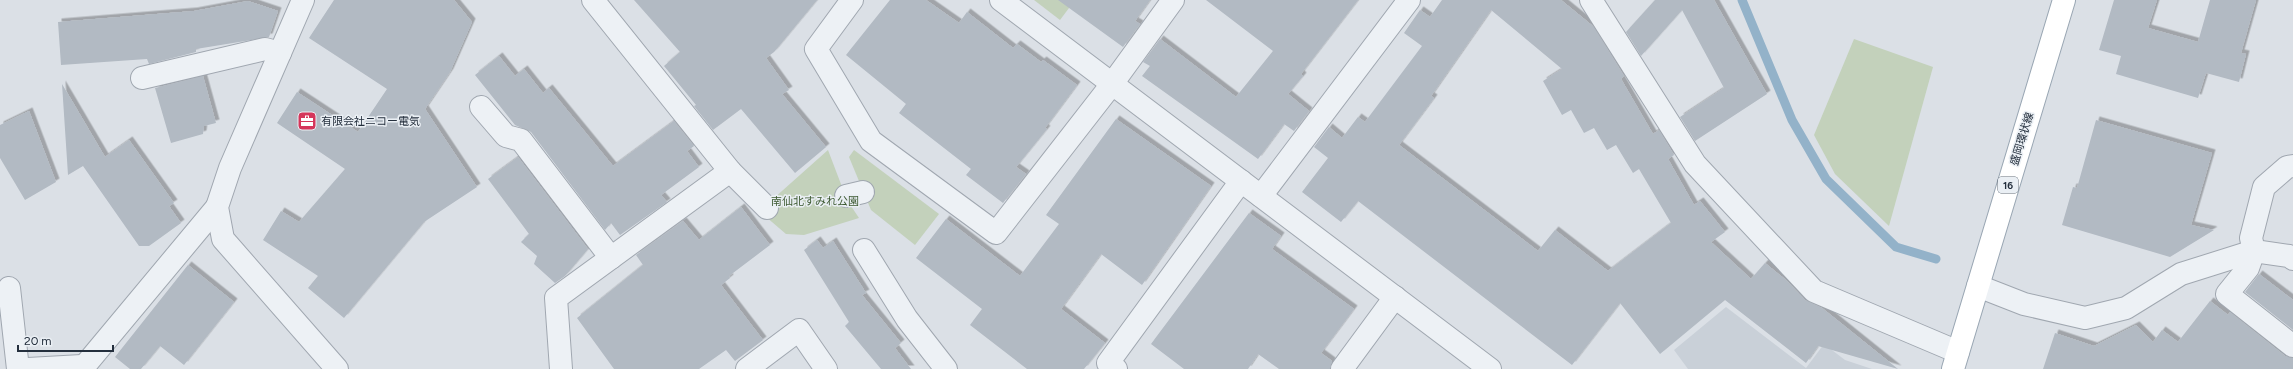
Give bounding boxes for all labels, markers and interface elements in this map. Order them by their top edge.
office icon: 有限会社ニコー電気 [296,110,318,132]
street label: 盛岡環状線 [2008,111,2036,167]
place label: 有限会社ニコー電気 [321,115,420,128]
road number: 16 [1998,177,2018,193]
park label: 南仙北すみれ公園 [771,195,859,208]
scale bar [18,327,113,353]
text: 20 m [24,334,52,348]

